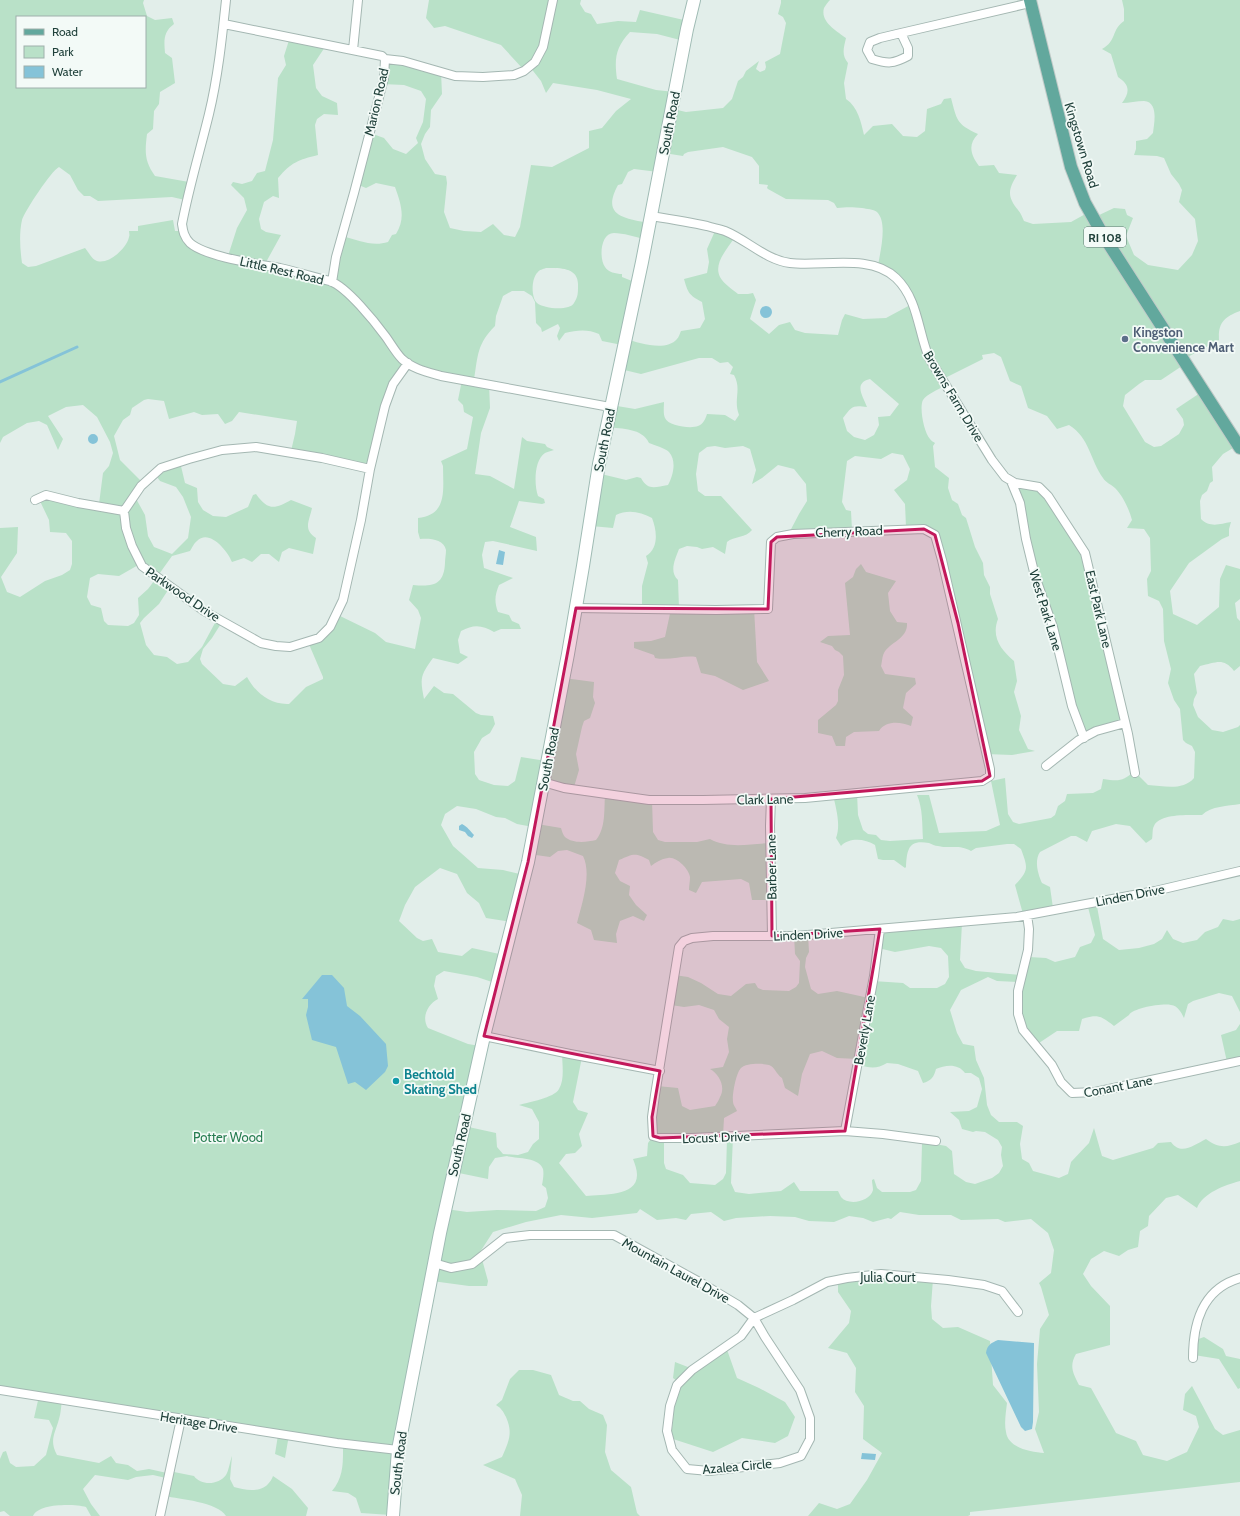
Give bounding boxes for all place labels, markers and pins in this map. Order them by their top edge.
place label: Kingston Convenience Mart [1133,324,1234,355]
marker: Kingston Convenience Mart [1120,334,1130,344]
place label: Bechtold Skating Shed [404,1066,477,1097]
marker: Bechtold Skating Shed [391,1076,401,1086]

